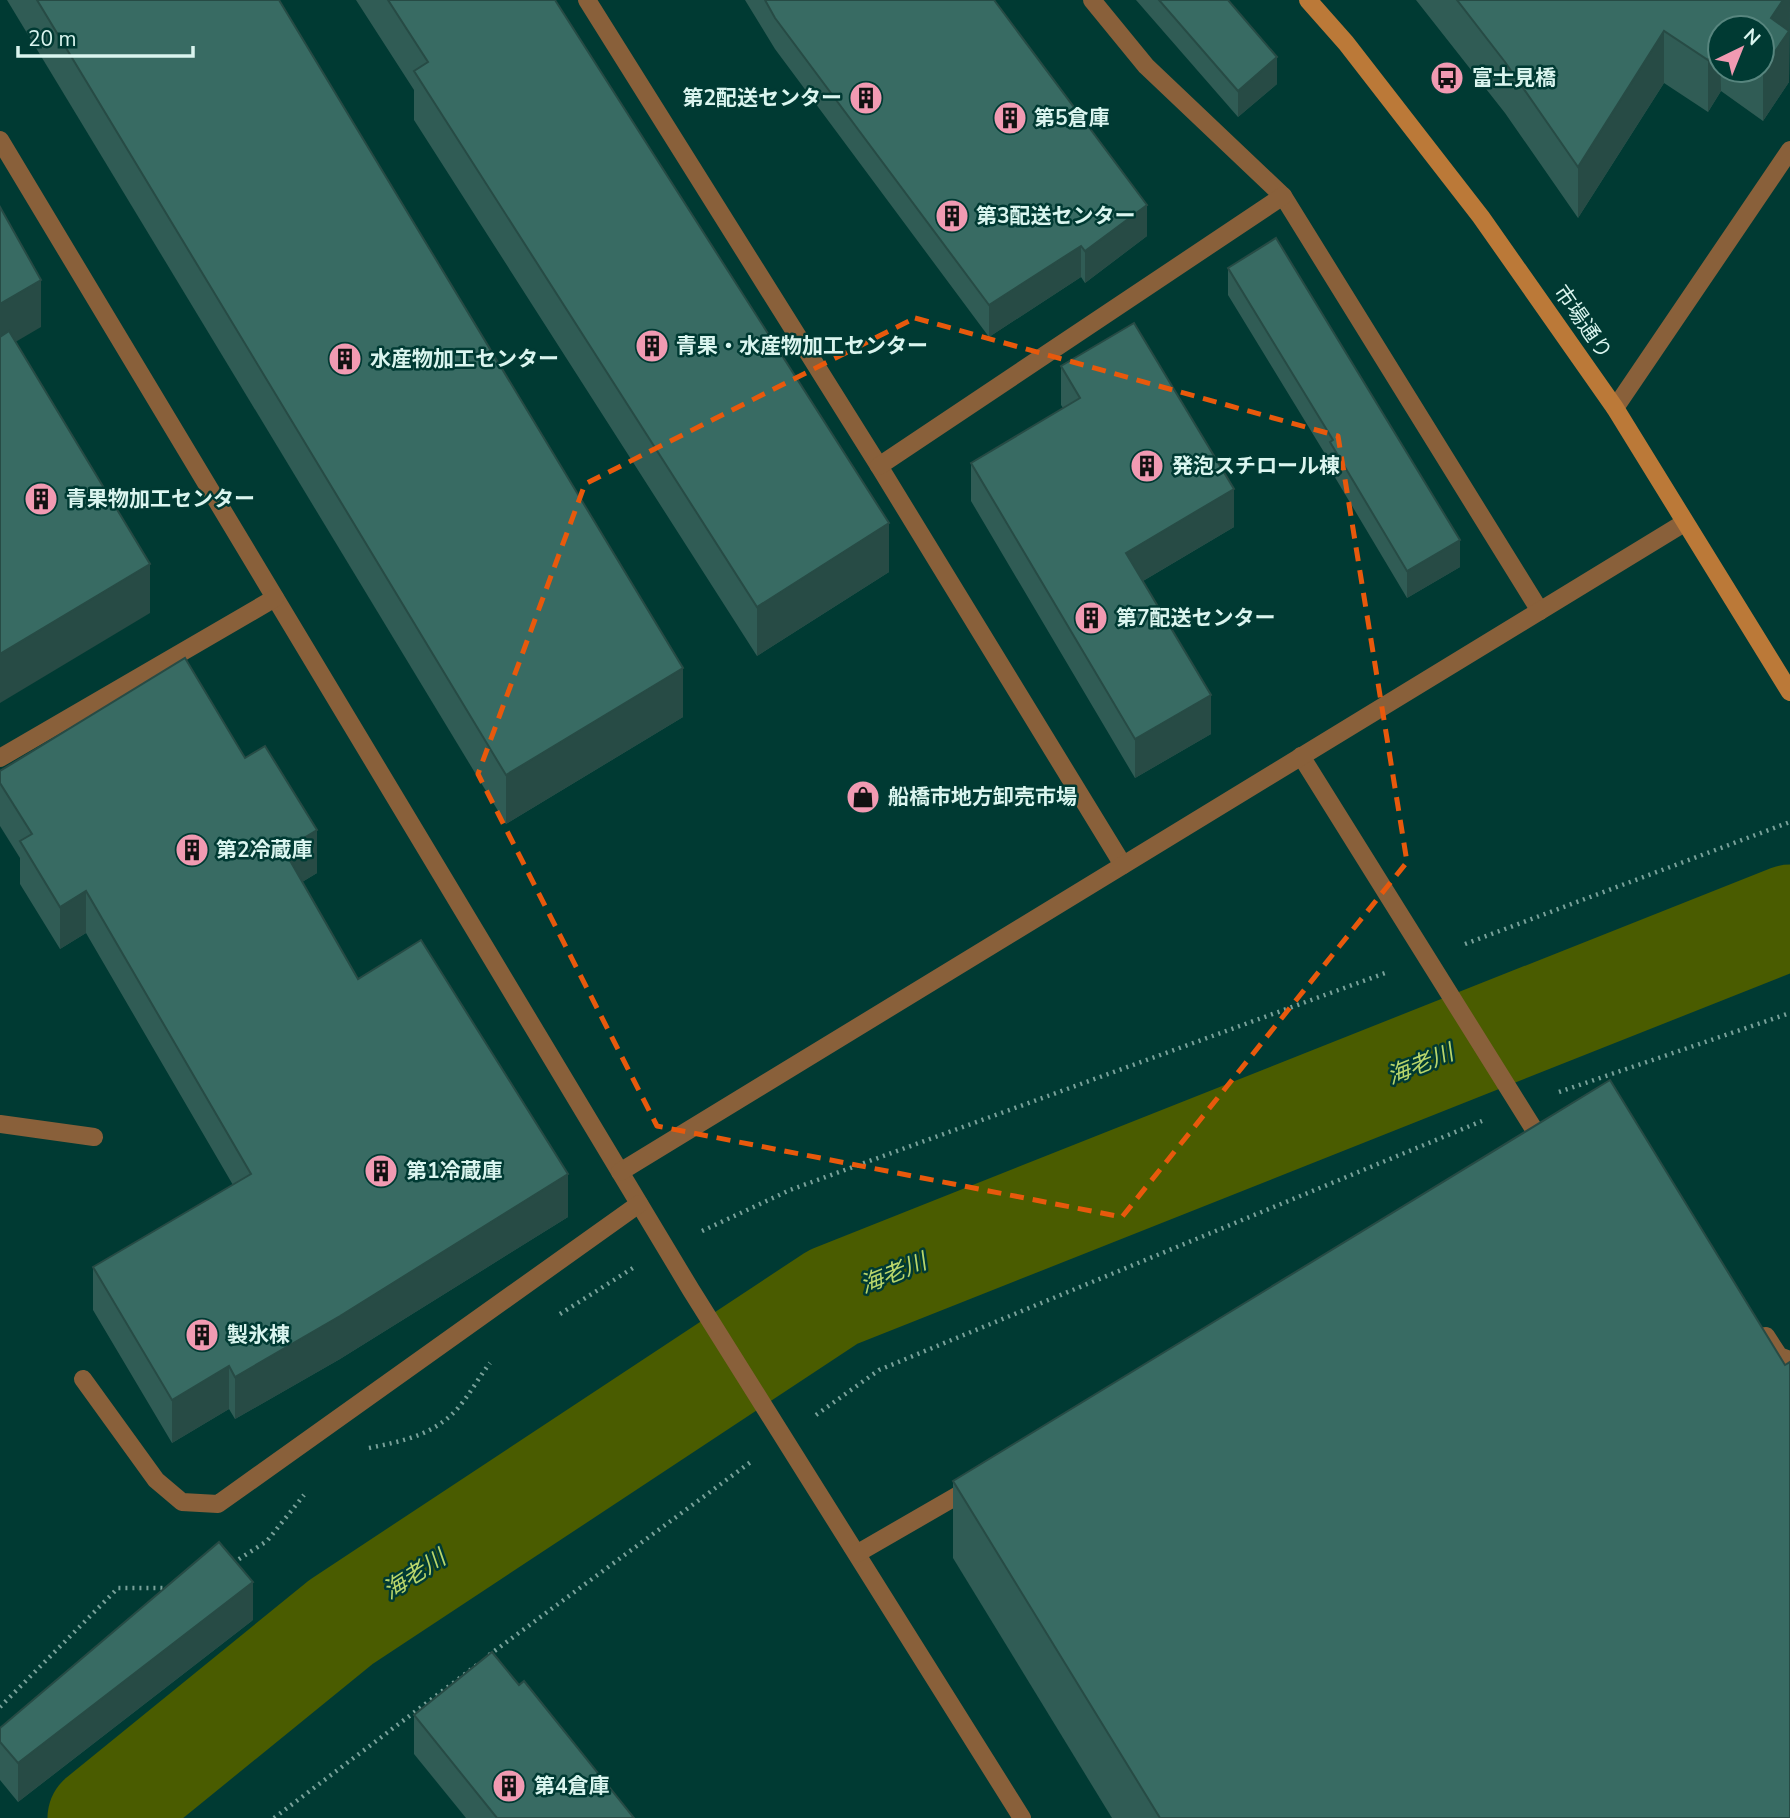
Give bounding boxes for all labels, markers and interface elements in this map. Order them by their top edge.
scale bar [18,14,192,58]
north arrow [1706,14,1776,84]
text: N [1738,23,1766,52]
text: 20 m [28,25,77,53]
bus stop icon: 富士見橋 [1428,59,1466,97]
place label: 富士見橋 [1472,64,1556,92]
building icon: 第2配送センター [847,79,885,117]
place label: 第2配送センター [682,84,842,112]
building icon: 第5倉庫 [991,99,1029,137]
place label: 第5倉庫 [1034,104,1110,132]
building icon: 第3配送センター [933,197,971,235]
place label: 第3配送センター [976,202,1136,230]
street label: 市場通り [1547,280,1619,364]
building icon: 青果・水産物加工センター [633,327,671,365]
place label: 青果・水産物加工センター [676,332,928,360]
building icon: 水産物加工センター [326,340,364,378]
place label: 水産物加工センター [370,345,559,373]
building icon: 発泡スチロール棟 [1128,447,1166,485]
place label: 発泡スチロール棟 [1172,452,1340,480]
building icon: 青果物加工センター [22,480,60,518]
place label: 青果物加工センター [66,485,255,513]
building icon: 第7配送センター [1072,599,1110,637]
place label: 第7配送センター [1116,604,1276,632]
shop icon: 船橋市地方卸売市場 [844,778,882,816]
place label: 船橋市地方卸売市場 [888,783,1077,811]
building icon: 第2冷蔵庫 [173,831,211,869]
place label: 第2冷蔵庫 [216,836,313,864]
water label: 海老川 [1382,1036,1461,1092]
building icon: 第1冷蔵庫 [362,1152,400,1190]
place label: 第1冷蔵庫 [406,1157,503,1185]
water label: 海老川 [855,1245,934,1301]
building icon: 製氷棟 [183,1316,221,1354]
place label: 製氷棟 [227,1321,290,1349]
water label: 海老川 [377,1541,454,1606]
building icon: 第4倉庫 [490,1767,528,1805]
place label: 第4倉庫 [534,1772,610,1800]

